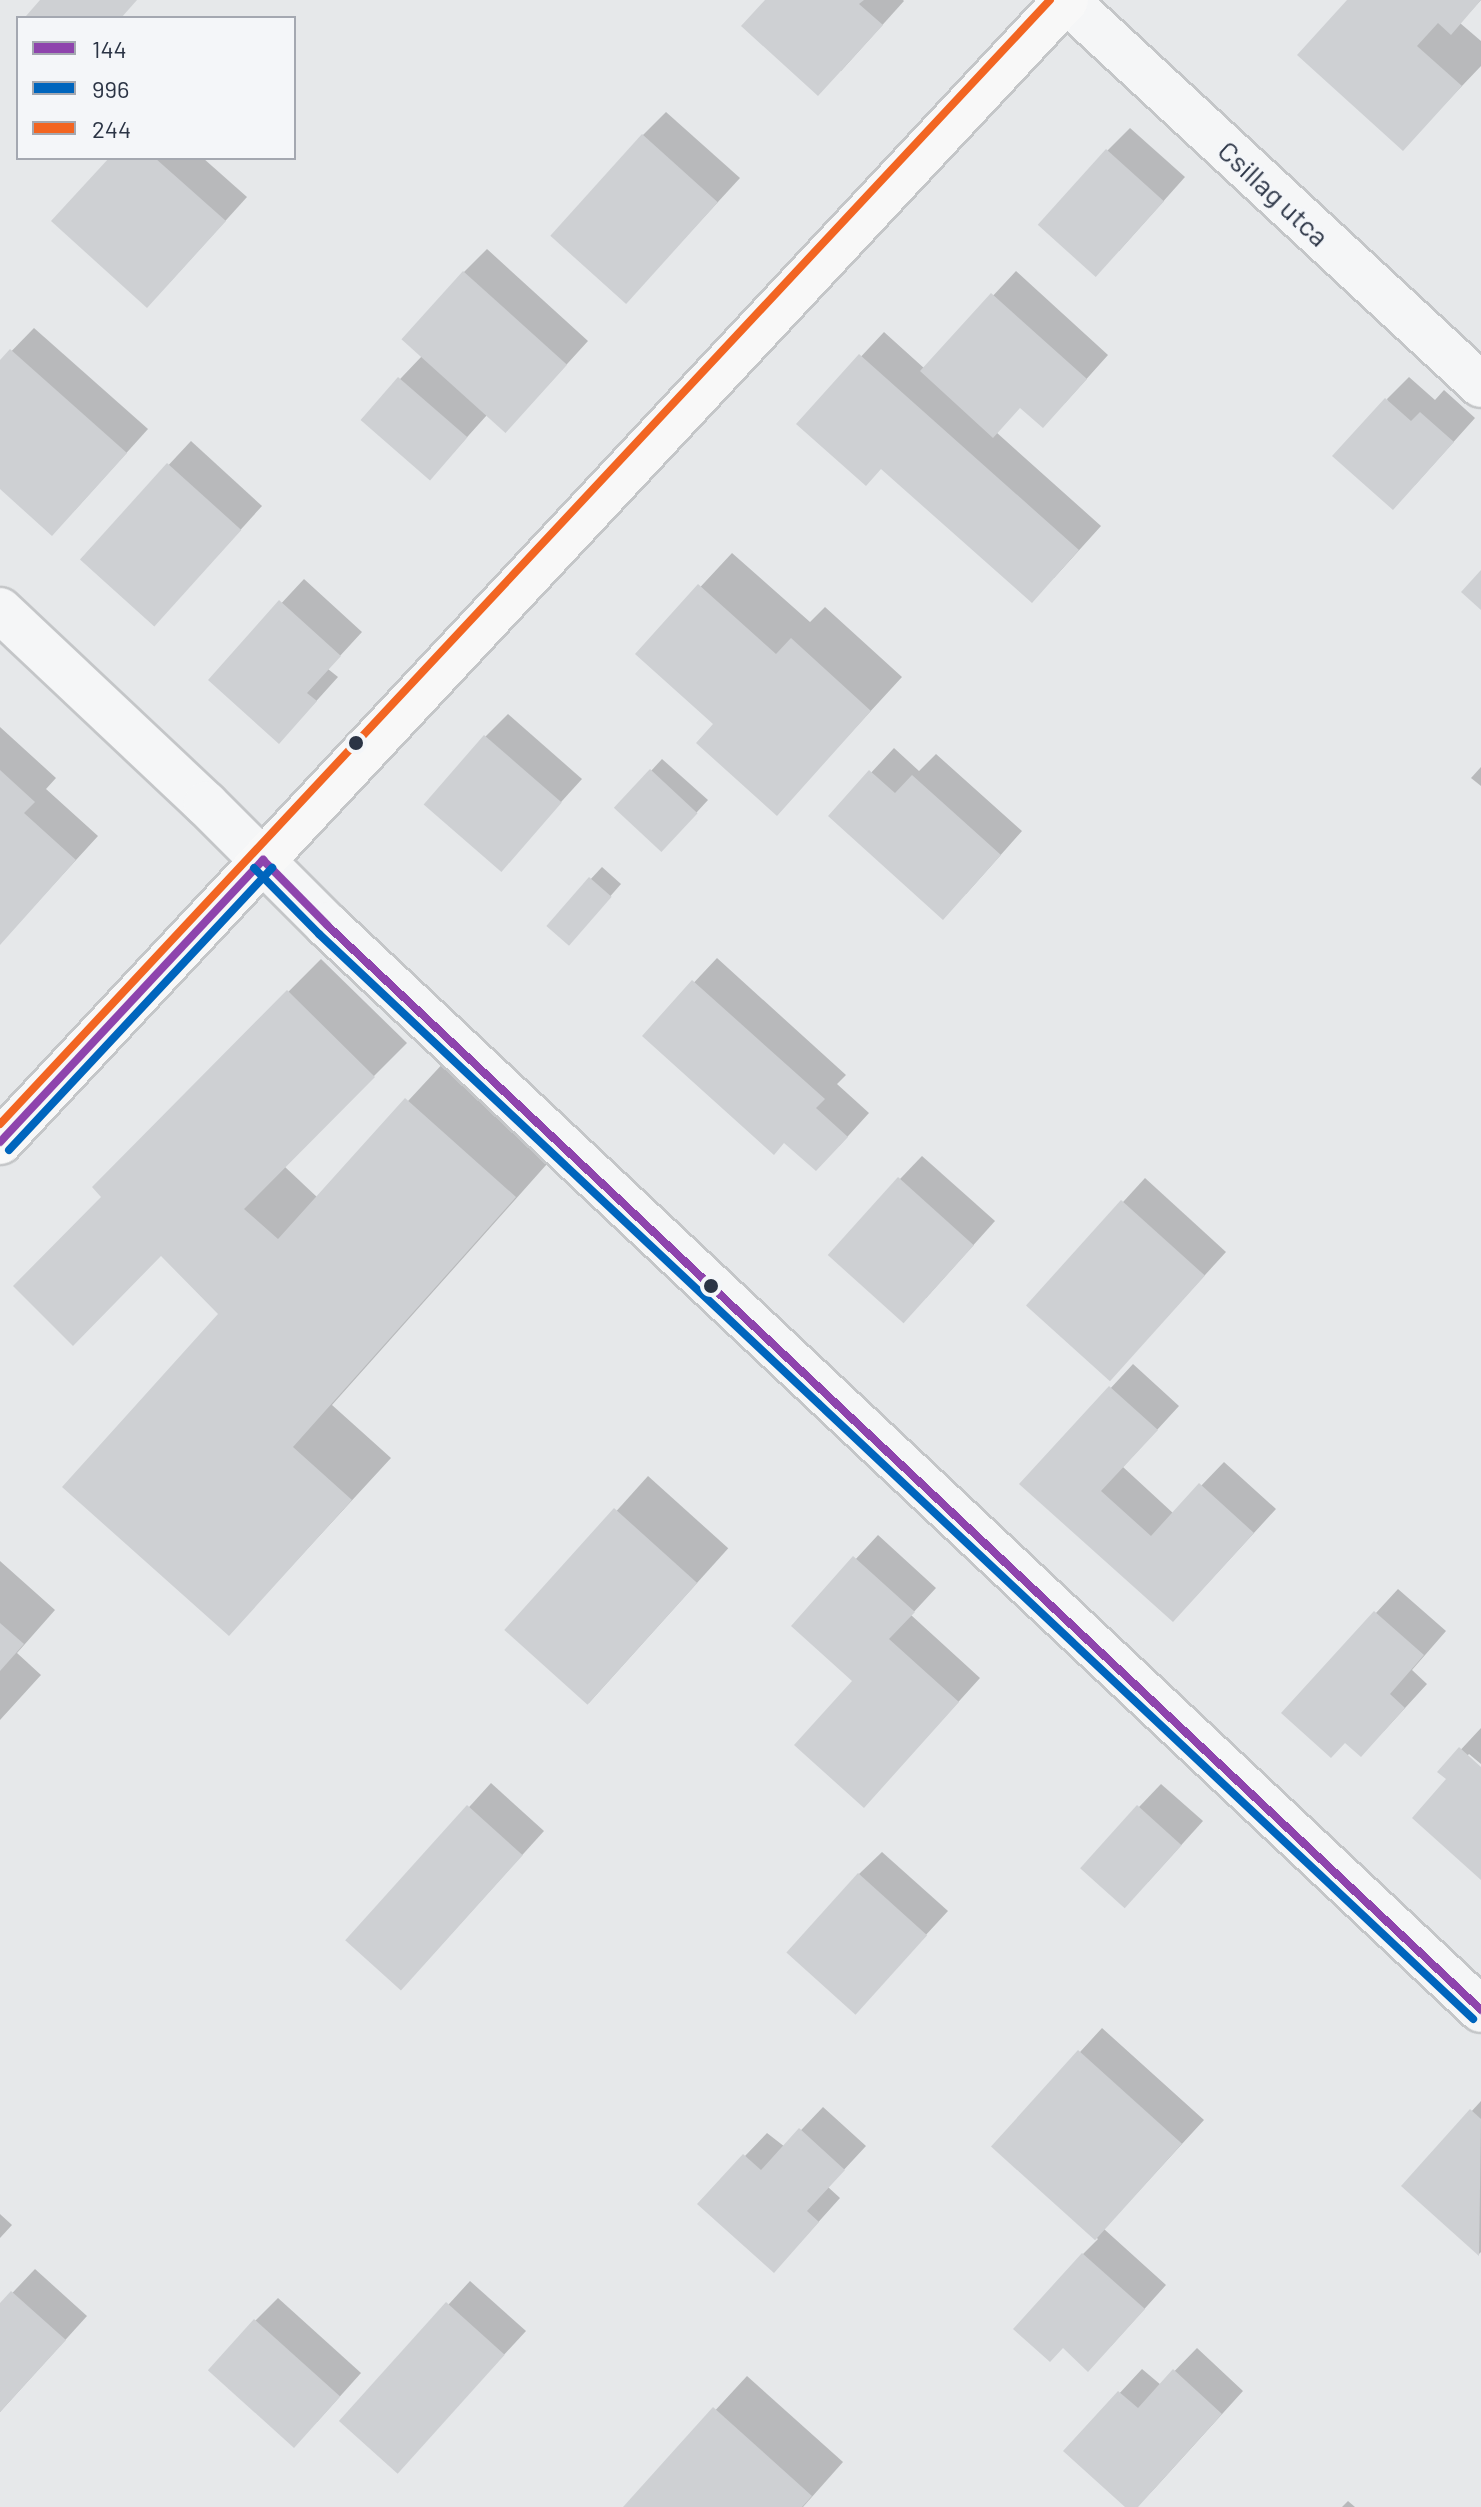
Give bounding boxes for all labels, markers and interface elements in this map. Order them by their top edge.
legend [16,16,296,160]
text: 144 [92,34,127,63]
text: 996 [92,74,129,103]
text: 244 [92,114,131,143]
street label: Csillag utca [1212,133,1336,253]
unlabelled marker [348,735,364,751]
unlabelled marker [703,1278,719,1294]

